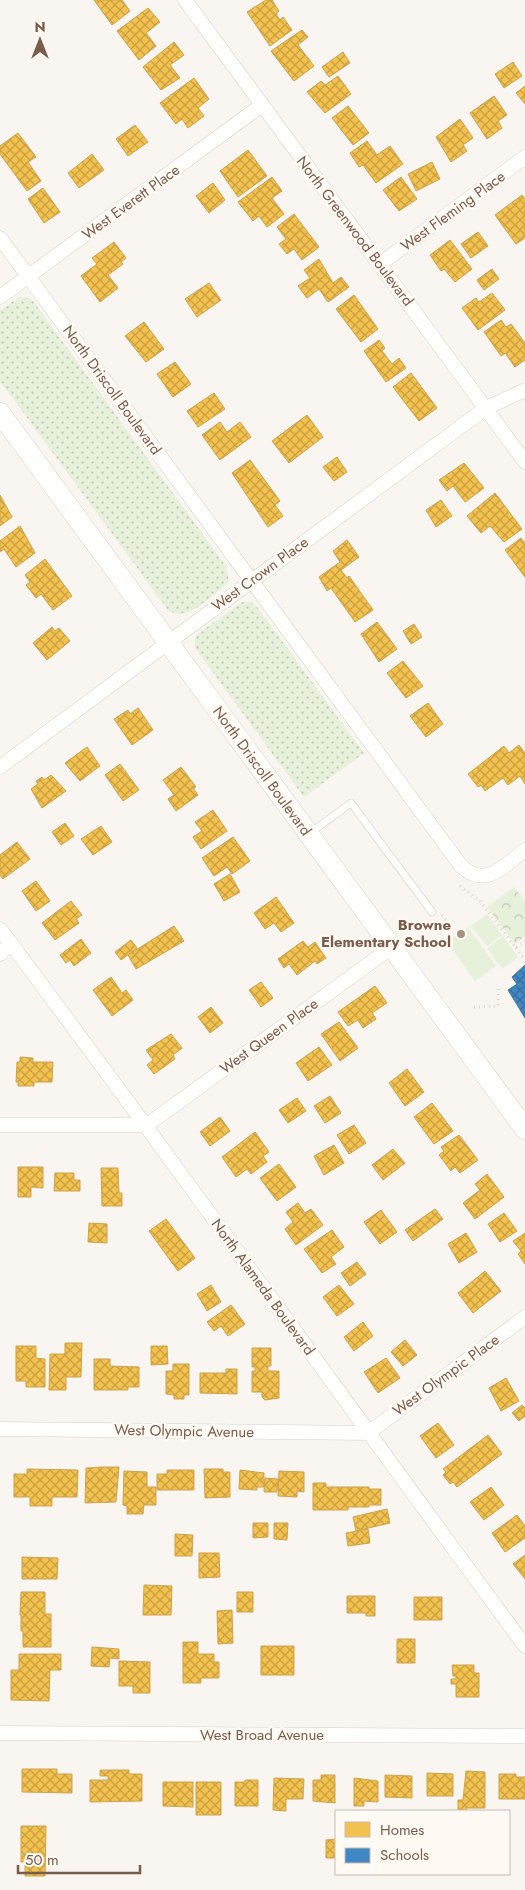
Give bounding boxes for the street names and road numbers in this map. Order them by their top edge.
street label: North Greenwood Boulevard [291,151,419,311]
street label: West Everett Place [78,159,185,245]
street label: West Fleming Place [396,165,510,256]
street label: North Driscoll Boulevard [57,320,167,460]
street label: West Crown Place [207,531,313,617]
street label: North Driscoll Boulevard [207,701,317,841]
street label: West Queen Place [215,993,323,1079]
street label: North Alameda Boulevard [206,1214,320,1360]
street label: West Olympic Place [388,1329,504,1421]
street label: West Olympic Avenue [114,1419,254,1443]
street label: West Broad Avenue [200,1724,324,1746]

